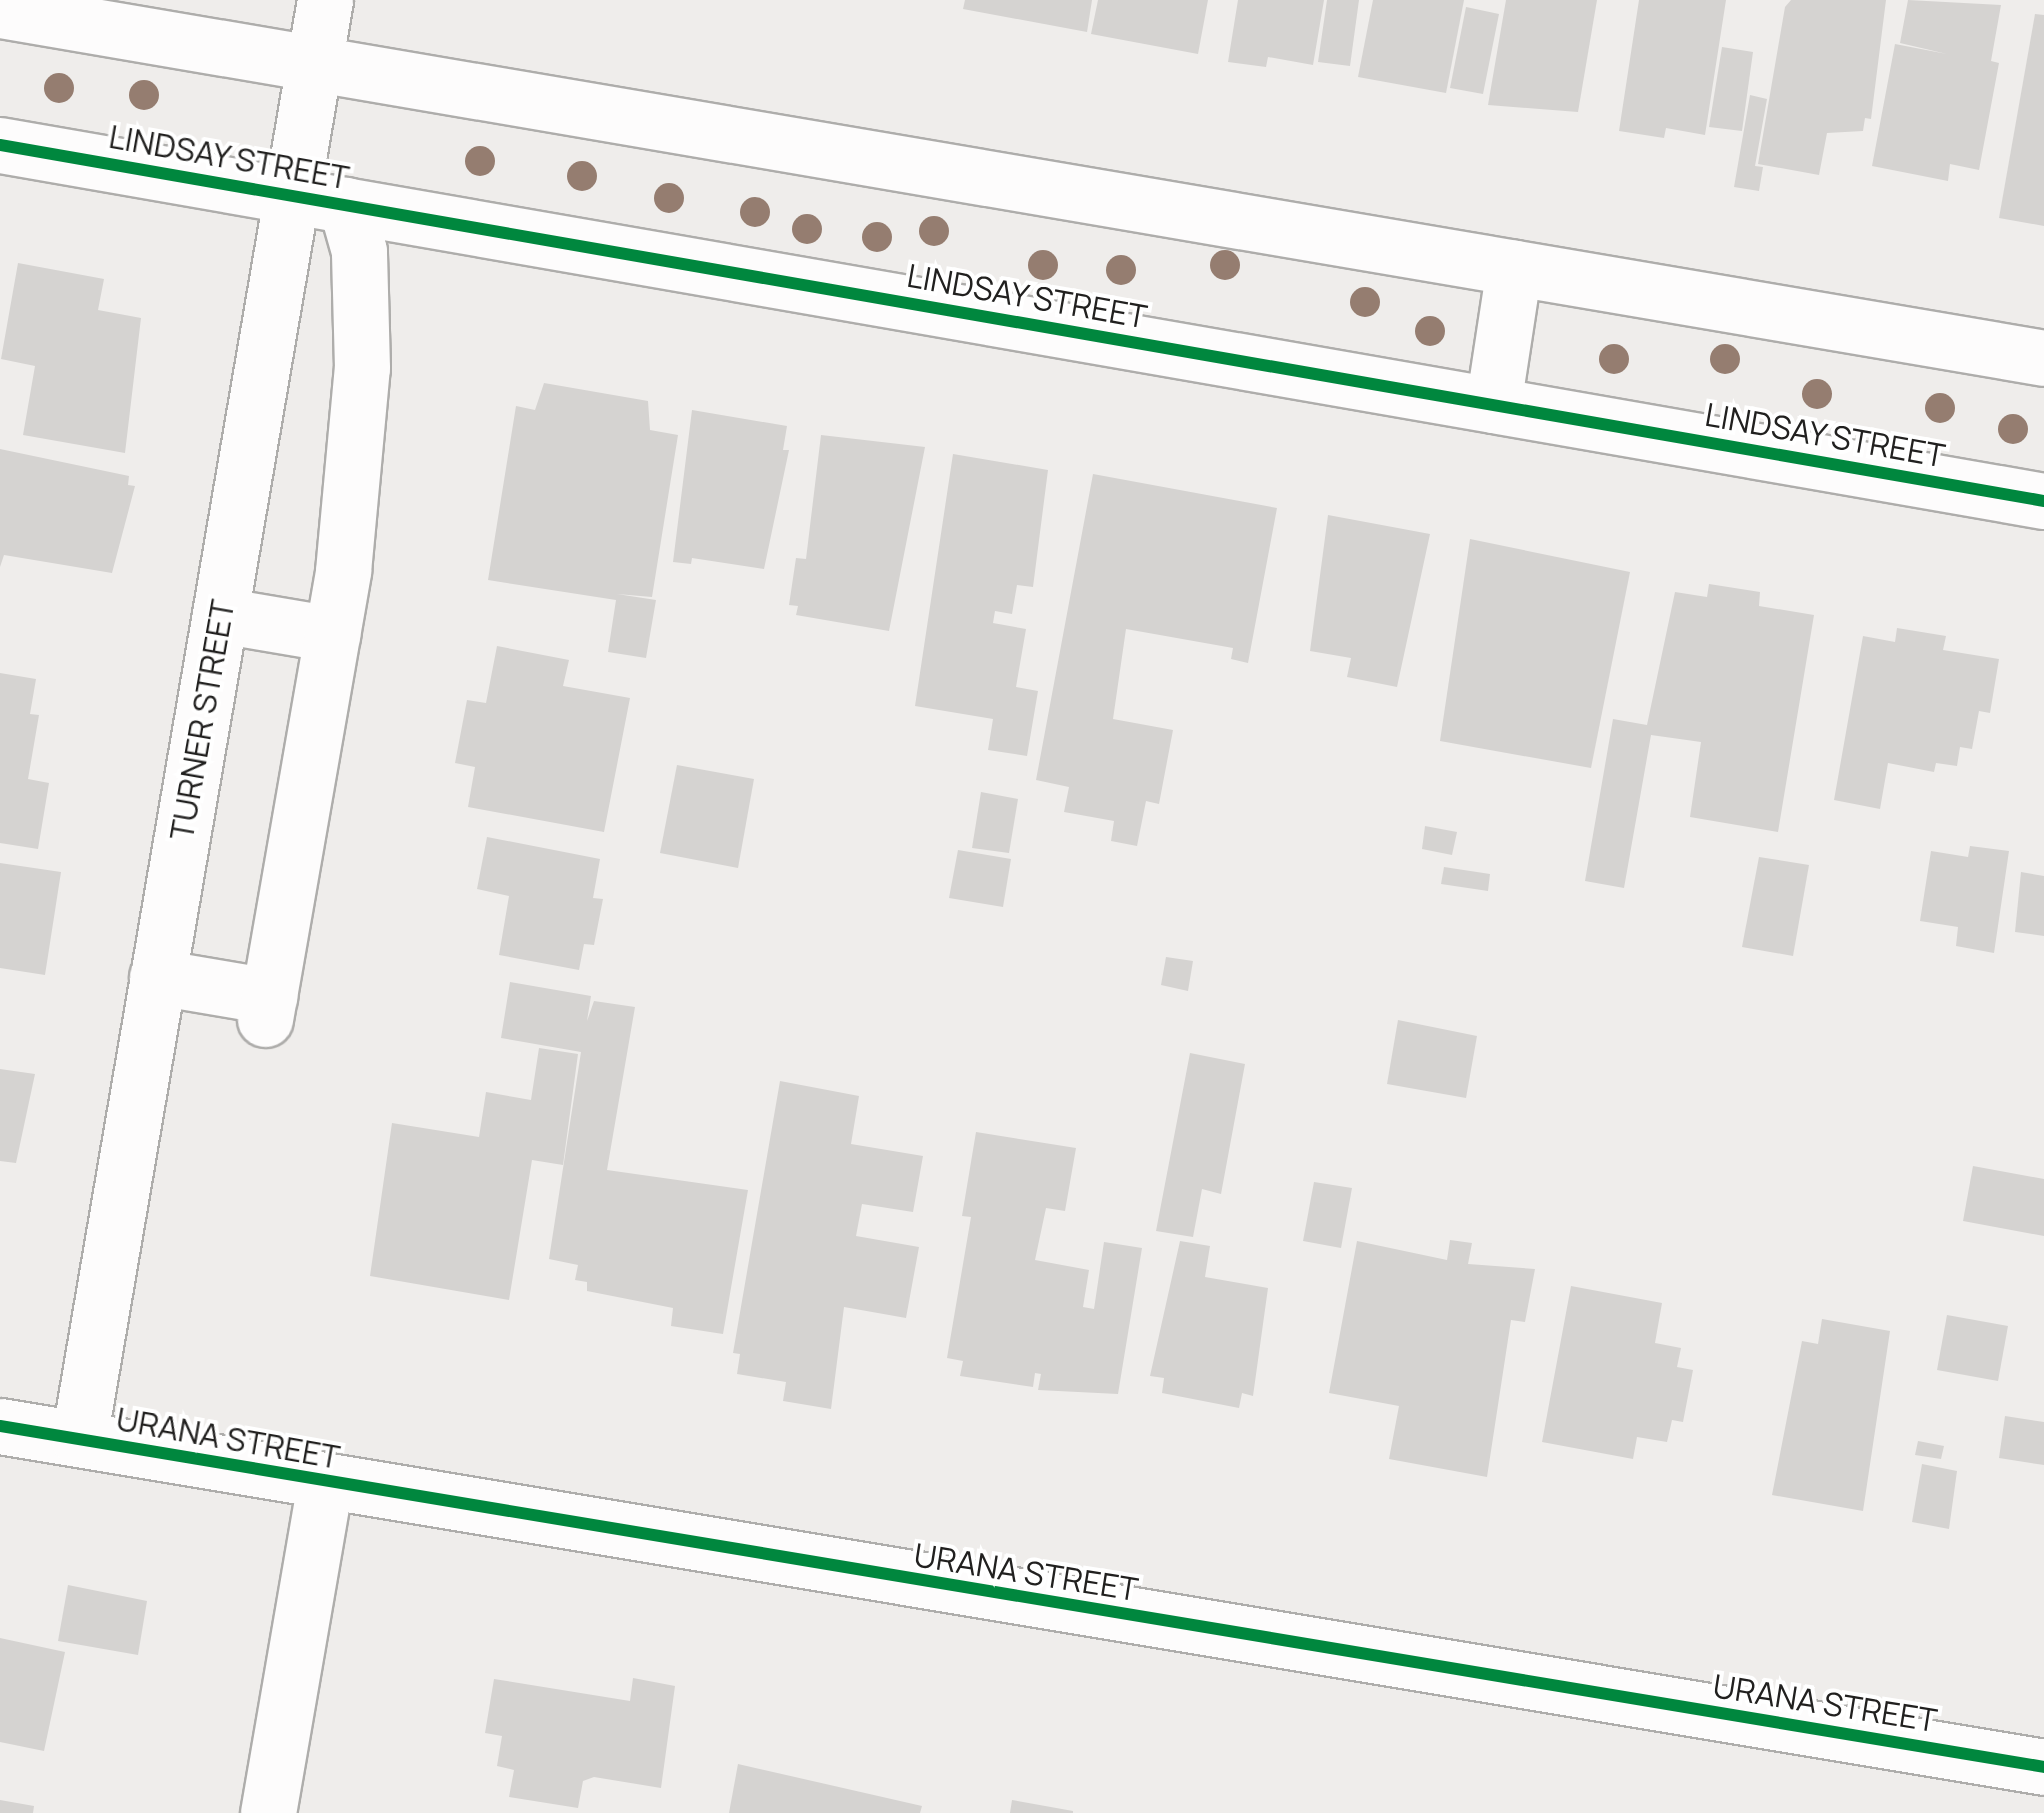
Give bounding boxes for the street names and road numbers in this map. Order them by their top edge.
street label: LINDSAY STREET [106,117,352,197]
street label: LINDSAY STREET [904,256,1150,336]
street label: LINDSAY STREET [1702,395,1948,475]
street label: TURNER STREET [162,597,242,843]
street label: URANA STREET [113,1399,343,1477]
street label: URANA STREET [911,1535,1141,1609]
street label: URANA STREET [1710,1666,1940,1740]

